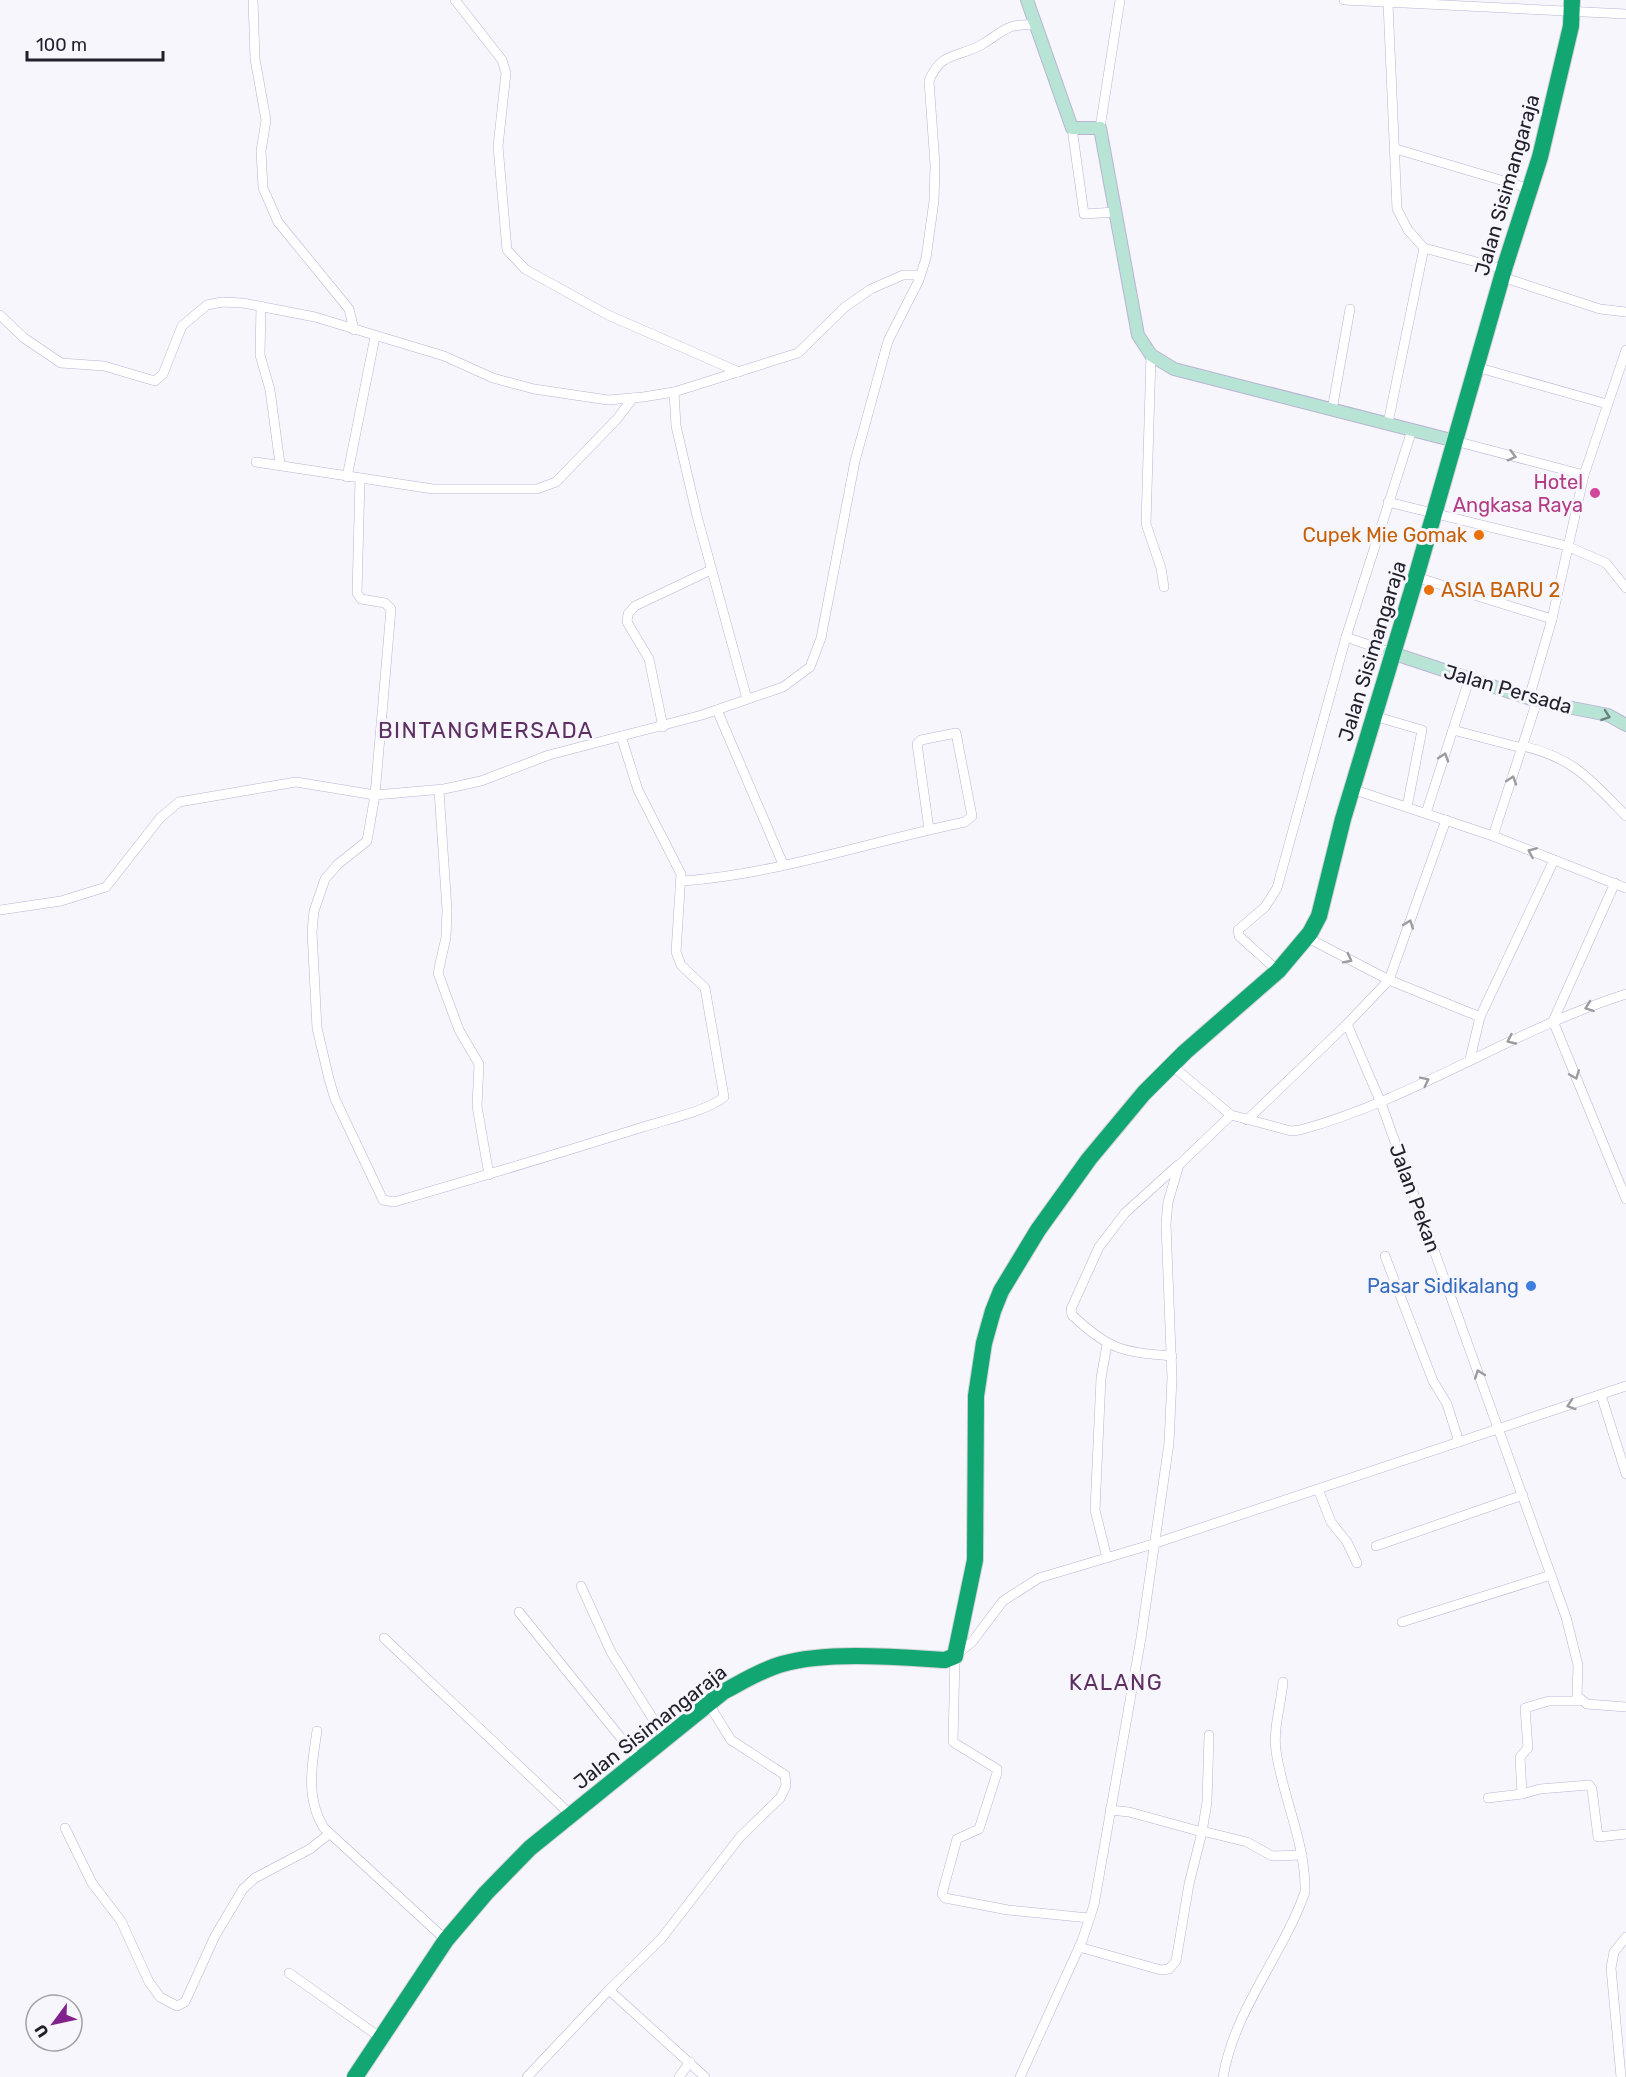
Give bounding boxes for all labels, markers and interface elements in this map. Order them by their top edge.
scale bar [27,24,164,62]
text: 100 m [36,34,87,56]
street label: Jalan Sisimangaraja [1470,92,1544,278]
one-way arrow [1506,449,1516,461]
place label: Hotel Angkasa Raya [1453,470,1583,517]
marker: Hotel Angkasa Raya [1588,486,1602,500]
place label: Cupek Mie Gomak [1302,523,1468,547]
marker: Cupek Mie Gomak [1472,528,1486,542]
street label: Jalan Sisimangaraja [1333,558,1411,744]
place label: ASIA BARU 2 [1441,578,1560,602]
marker: ASIA BARU 2 [1422,583,1436,597]
street label: Jalan Persada [1441,659,1575,719]
one-way arrow [1600,708,1610,721]
district label: BINTANGMERSADA [378,717,594,744]
one-way arrow [1437,752,1449,763]
one-way arrow [1504,775,1517,786]
one-way arrow [1528,847,1539,859]
one-way arrow [1401,920,1414,930]
one-way arrow [1341,951,1352,963]
one-way arrow [1585,1000,1595,1013]
one-way arrow [1507,1033,1518,1045]
one-way arrow [1568,1069,1580,1080]
one-way arrow [1419,1077,1430,1088]
street label: Jalan Pekan [1384,1140,1446,1256]
place label: Pasar Sidikalang [1367,1274,1519,1298]
marker: Pasar Sidikalang [1524,1279,1538,1293]
one-way arrow [1473,1369,1486,1380]
one-way arrow [1566,1398,1576,1410]
street label: Jalan Sisimangaraja [569,1660,731,1794]
district label: KALANG [1069,1669,1163,1696]
north arrow [24,1993,84,2053]
text: U [31,2021,53,2041]

